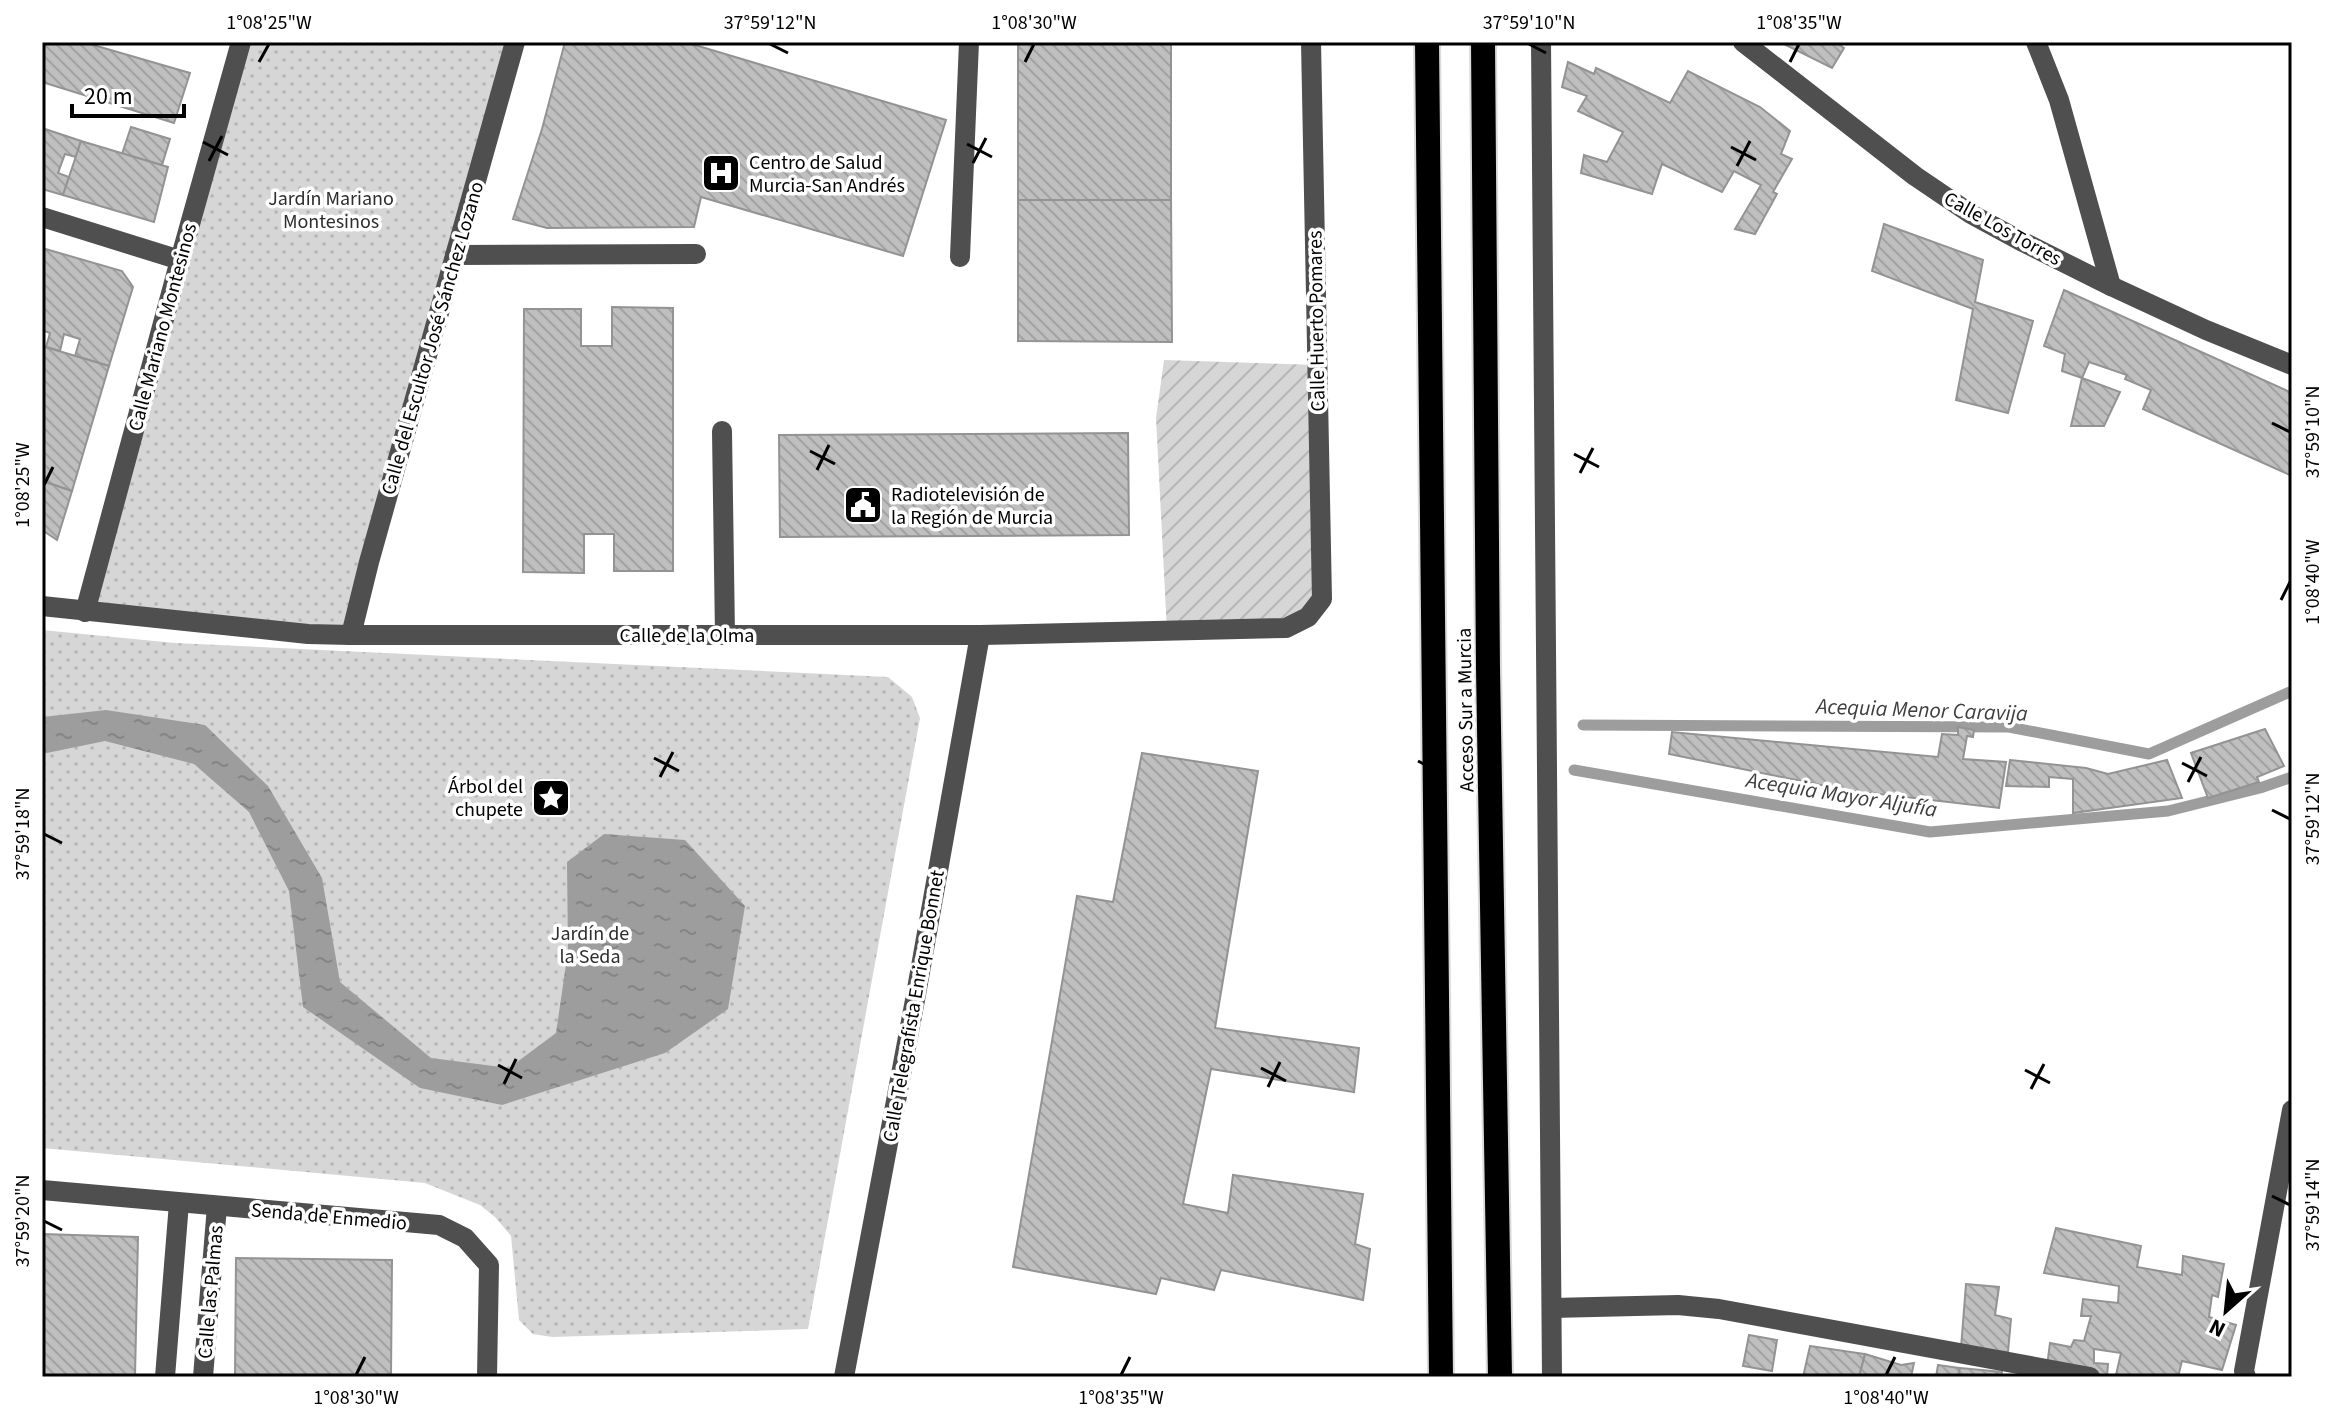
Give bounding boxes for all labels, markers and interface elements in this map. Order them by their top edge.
text: 1°08'25"W [226,9,312,37]
text: 37°59'12"N [724,9,816,37]
text: 1°08'30"W [991,9,1077,37]
text: 37°59'10"N [1483,9,1575,37]
text: 1°08'35"W [1756,9,1842,37]
scale bar [72,68,184,118]
text: 20 m [84,79,133,114]
place label: Centro de Salud Murcia-San Andrés [749,149,905,200]
hospital icon: Centro de Salud Murcia-San Andrés [700,152,742,194]
street label: Calle del Escultor José Sánchez Lozano [375,178,491,498]
park label: Jardín Mariano Montesinos [268,185,394,236]
street label: Calle Los Torres [1939,185,2066,273]
street label: Calle Mariano Montesinos [122,220,204,434]
street label: Calle Huerto Pomares [1301,230,1333,412]
text: 37°59'10"N [2299,386,2327,478]
text: 1°08'25"W [9,442,37,528]
place label: Radiotelevisión de la Región de Murcia [891,481,1053,532]
public building icon: Radiotelevisión de la Región de Murcia [842,484,884,526]
text: 1°08'40"W [2299,539,2327,625]
street label: Calle de la Olma [620,622,754,650]
street label: Acceso Sur a Murcia [1451,628,1481,792]
water label: Acequia Menor Caravija [1814,690,2028,730]
water label: Acequia Mayor Aljufía [1742,764,1940,826]
place label: Árbol del chupete [448,773,523,824]
text: 37°59'12"N [2299,773,2327,865]
place icon: Árbol del chupete [530,777,572,819]
text: 37°59'18"N [9,788,37,880]
street label: Calle Telegrafista Enrique Bonnet [876,868,952,1144]
park label: Jardín de la Seda [551,920,629,971]
text: 37°59'14"N [2299,1159,2327,1251]
text: 37°59'20"N [9,1175,37,1267]
street label: Senda de Enmedio [250,1196,408,1238]
street label: Calle las Palmas [191,1224,231,1360]
north arrow [2186,1271,2266,1351]
text: N [2204,1310,2231,1346]
text: 1°08'30"W [313,1384,399,1412]
text: 1°08'35"W [1078,1384,1164,1412]
text: 1°08'40"W [1843,1384,1929,1412]

